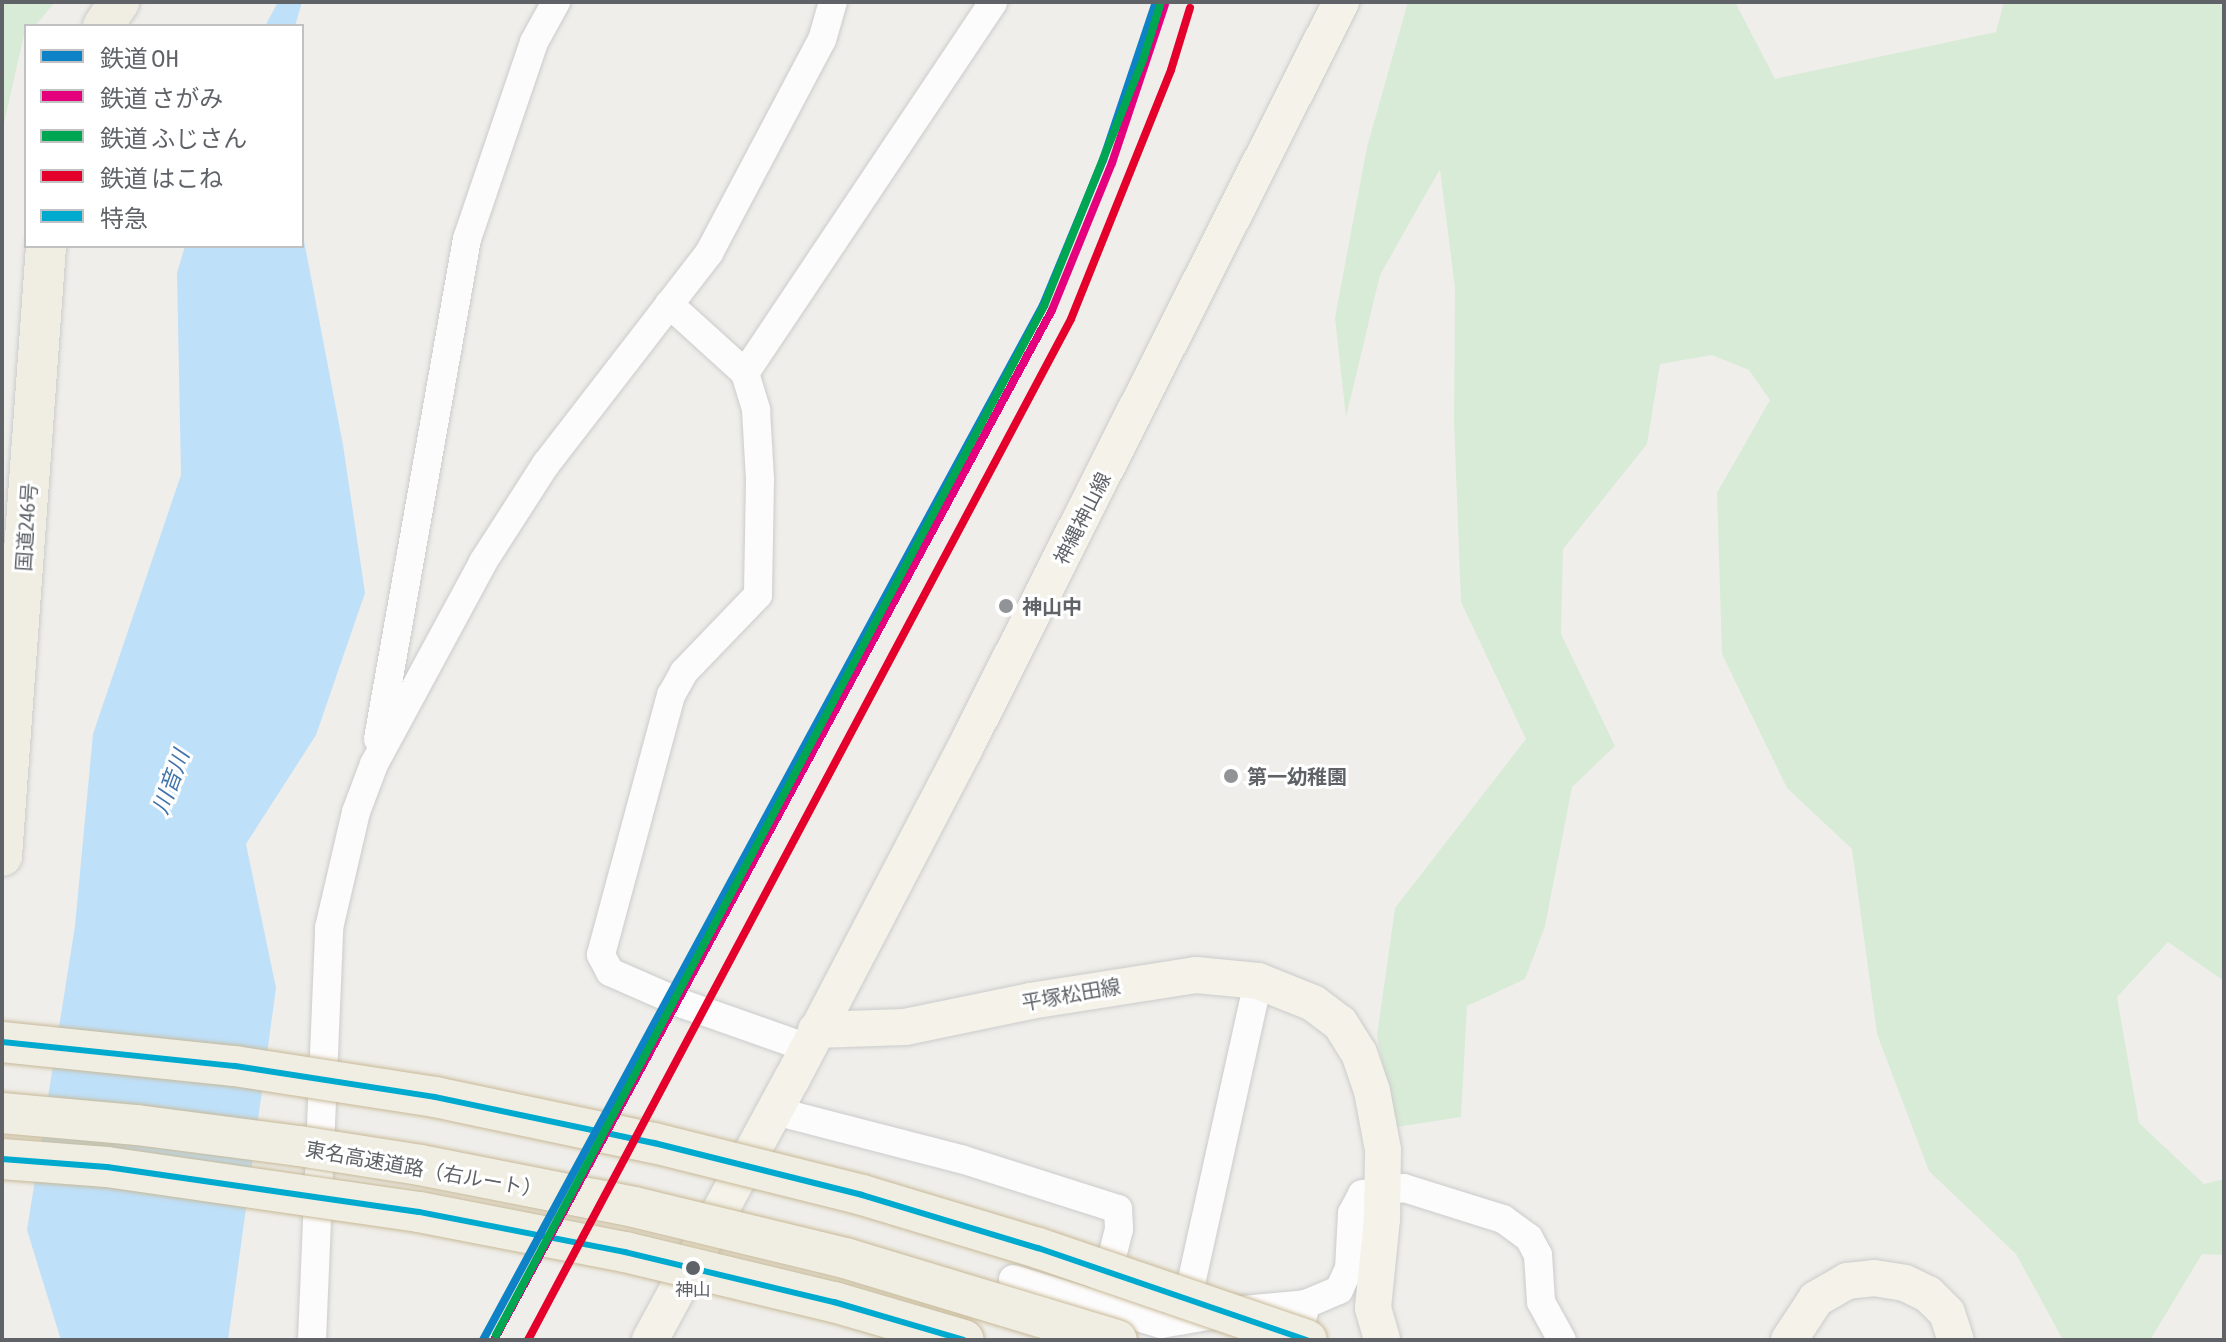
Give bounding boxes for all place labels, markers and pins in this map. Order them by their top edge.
place label: 神山中 [1022,594,1082,618]
marker: 神山中 [997,597,1015,615]
place label: 第一幼稚園 [1247,764,1347,788]
marker: 第一幼稚園 [1222,767,1240,785]
marker: 神山 [685,1260,701,1276]
place label: 神山 [675,1279,711,1301]

